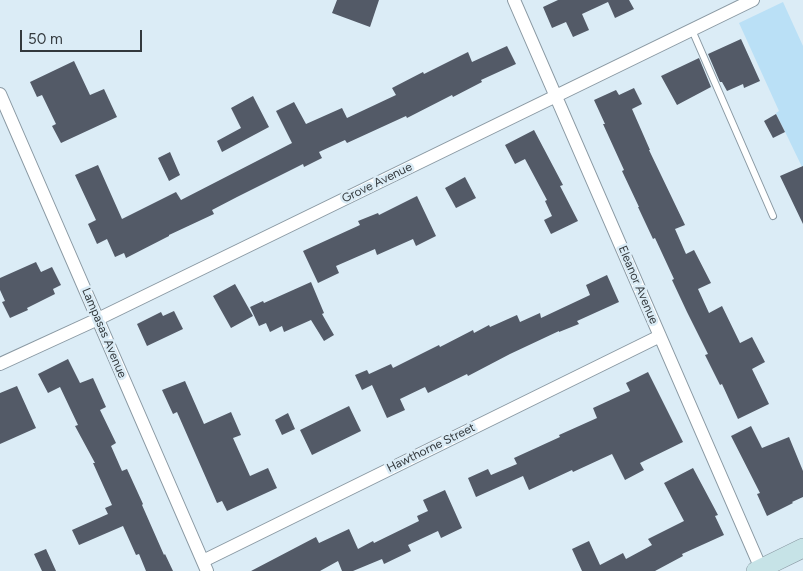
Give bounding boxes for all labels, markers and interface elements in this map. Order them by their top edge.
scale bar [22,20,145,52]
text: 50 m [28,30,63,48]
street label: Grove Avenue [340,160,414,206]
street label: Eleanor Avenue [615,244,661,326]
street label: Lampasas Avenue [78,286,130,380]
street label: Hawthorne Street [384,420,478,476]

